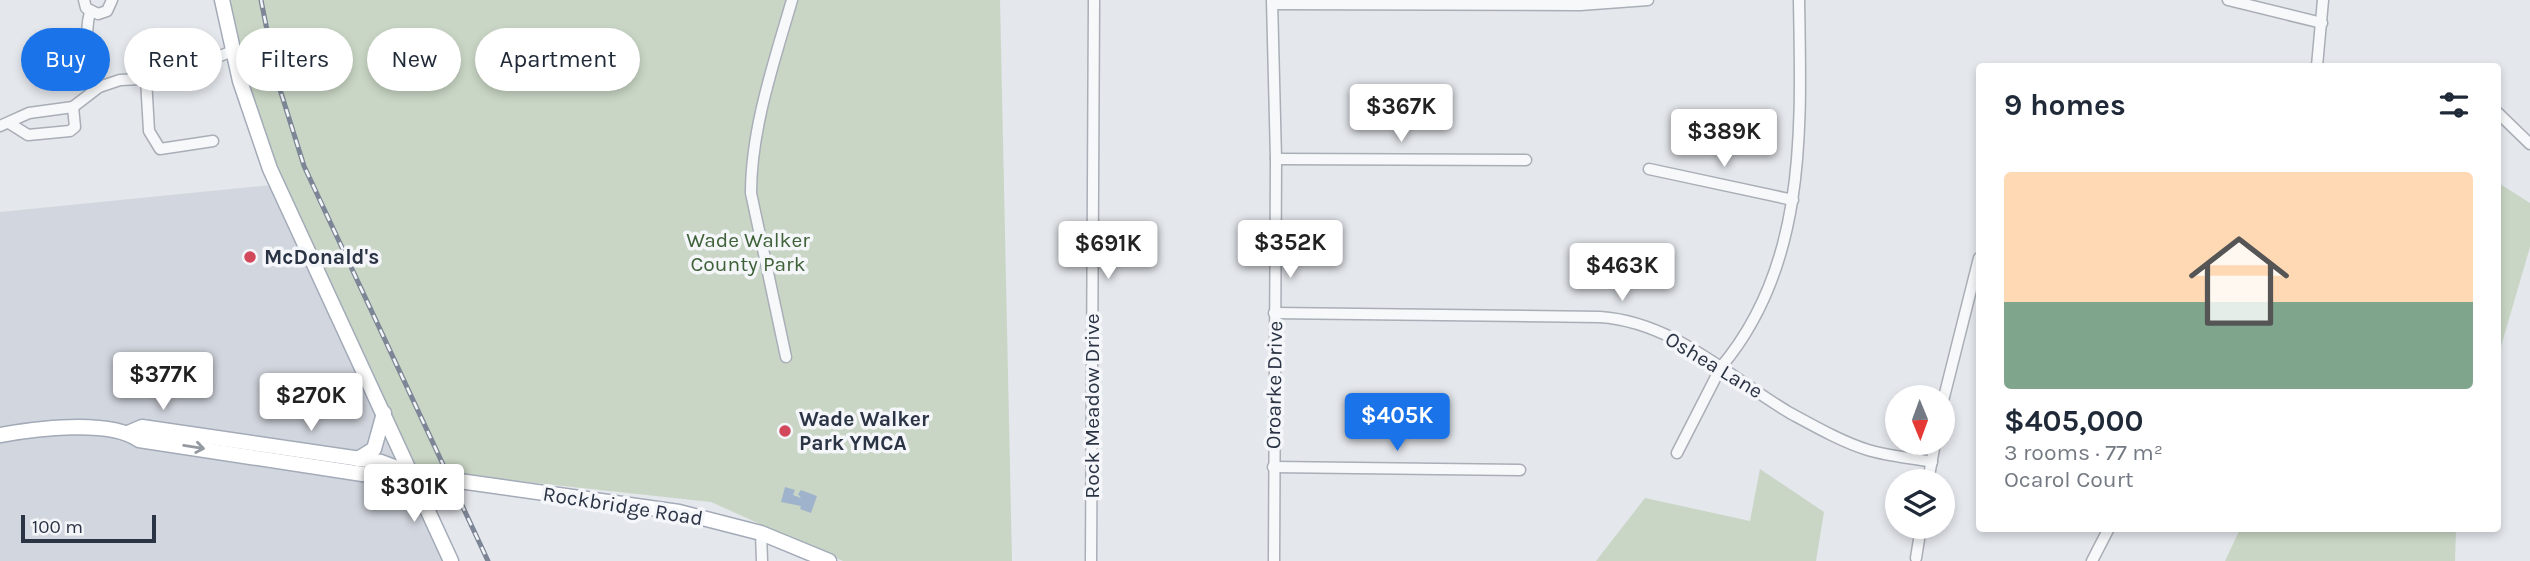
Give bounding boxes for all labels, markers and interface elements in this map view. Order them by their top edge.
chip: Buy [21,28,110,91]
chip: Rent [124,28,222,91]
chip: Filters [236,28,353,91]
chip: New [367,28,461,91]
chip: Apartment [475,28,640,91]
pin: $367K [1352,85,1450,144]
icon: filters [2435,86,2473,124]
text: 9 homes [2004,87,2126,123]
text: $367K [1366,93,1436,120]
pin: $389K [1675,110,1773,169]
text: $389K [1687,118,1761,145]
icon: home [2176,218,2302,344]
pin: $352K [1241,220,1339,280]
pin: $691K [1059,222,1157,281]
park label: Wade Walker County Park [686,228,810,276]
text: $352K [1254,229,1326,256]
text: $691K [1074,230,1142,257]
pin: $463K [1573,244,1671,303]
place label: McDonald's [264,245,379,269]
marker: McDonald's [242,249,258,265]
text: $463K [1586,252,1658,279]
street label: Rock Meadow Drive [1080,313,1104,499]
street label: Oroarke Drive [1261,321,1287,449]
street label: Oshea Lane [1661,327,1767,403]
pin: $377K [114,352,212,412]
text: $377K [129,361,197,388]
pin: $270K [262,374,360,433]
text: $270K [276,382,346,409]
north arrow [1885,385,1955,455]
map controls [1885,385,1955,539]
pin: $405K [1348,393,1446,453]
text: $405K [1361,402,1433,429]
text: $405,000 [2004,403,2143,439]
place label: Wade Walker Park YMCA [799,407,930,455]
marker: Wade Walker Park YMCA [777,423,793,439]
text: 3 rooms · 77 m² [2004,439,2163,466]
one-way arrow [182,441,205,454]
pin: $301K [365,464,463,524]
text: Ocarol Court [2004,466,2134,493]
button: layers [1885,469,1955,539]
text: $301K [380,473,448,500]
street label: Rockbridge Road [541,481,705,531]
scale bar [21,512,156,544]
text: 100 m [32,516,83,538]

